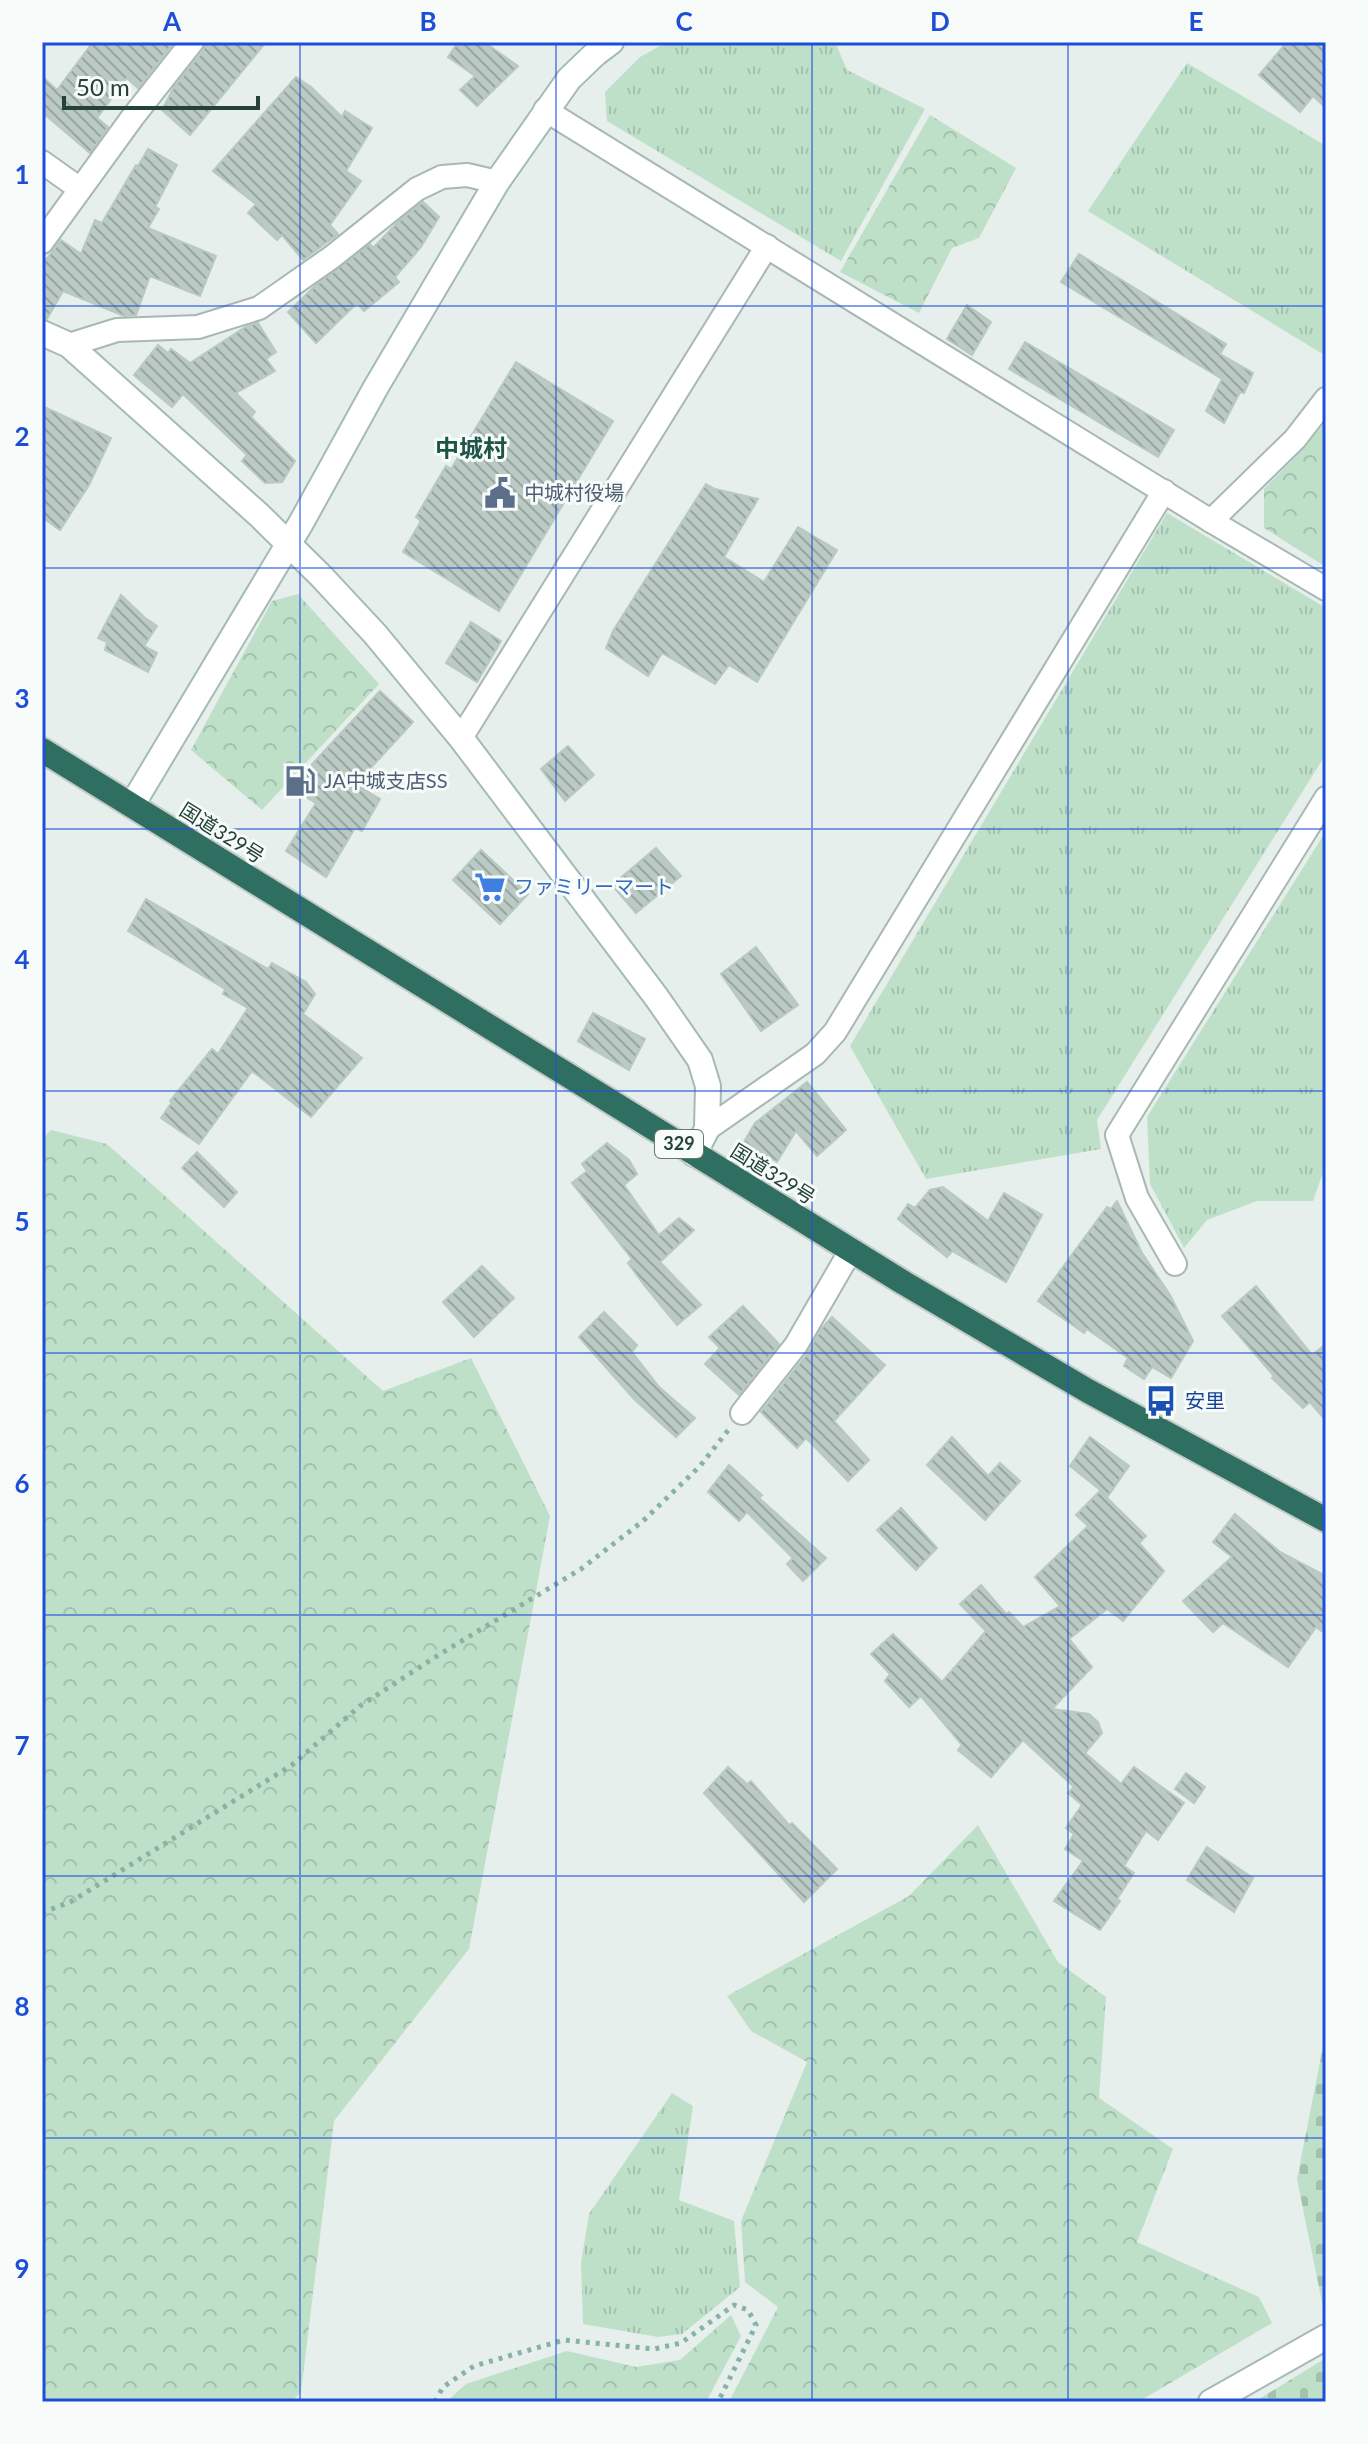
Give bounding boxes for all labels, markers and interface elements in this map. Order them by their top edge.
text: A [162,5,182,37]
text: B [419,5,437,37]
text: C [675,5,693,37]
text: D [930,5,950,37]
text: E [1189,5,1203,37]
scale bar [64,60,258,110]
text: 50 m [76,72,130,101]
text: 1 [14,158,30,190]
text: 2 [14,420,30,452]
district label: 中城村 [435,433,507,462]
public building icon: 中城村役場 [483,476,517,510]
place label: 中城村役場 [524,480,624,504]
text: 3 [14,682,30,714]
fuel station icon: JA中城支店SS [283,764,317,798]
place label: JA中城支店SS [324,768,448,792]
street label: 国道329号 [176,797,269,867]
supermarket icon: ファミリーマート [473,870,507,904]
place label: ファミリーマート [514,874,674,898]
text: 4 [14,943,30,975]
road number: 329 [655,1130,703,1158]
street label: 国道329号 [727,1138,820,1208]
text: 5 [14,1205,30,1237]
bus stop icon: 安里 [1144,1384,1178,1418]
place label: 安里 [1185,1388,1225,1412]
text: 6 [14,1467,30,1499]
text: 7 [14,1729,30,1761]
text: 8 [14,1990,30,2022]
text: 9 [14,2252,30,2284]

